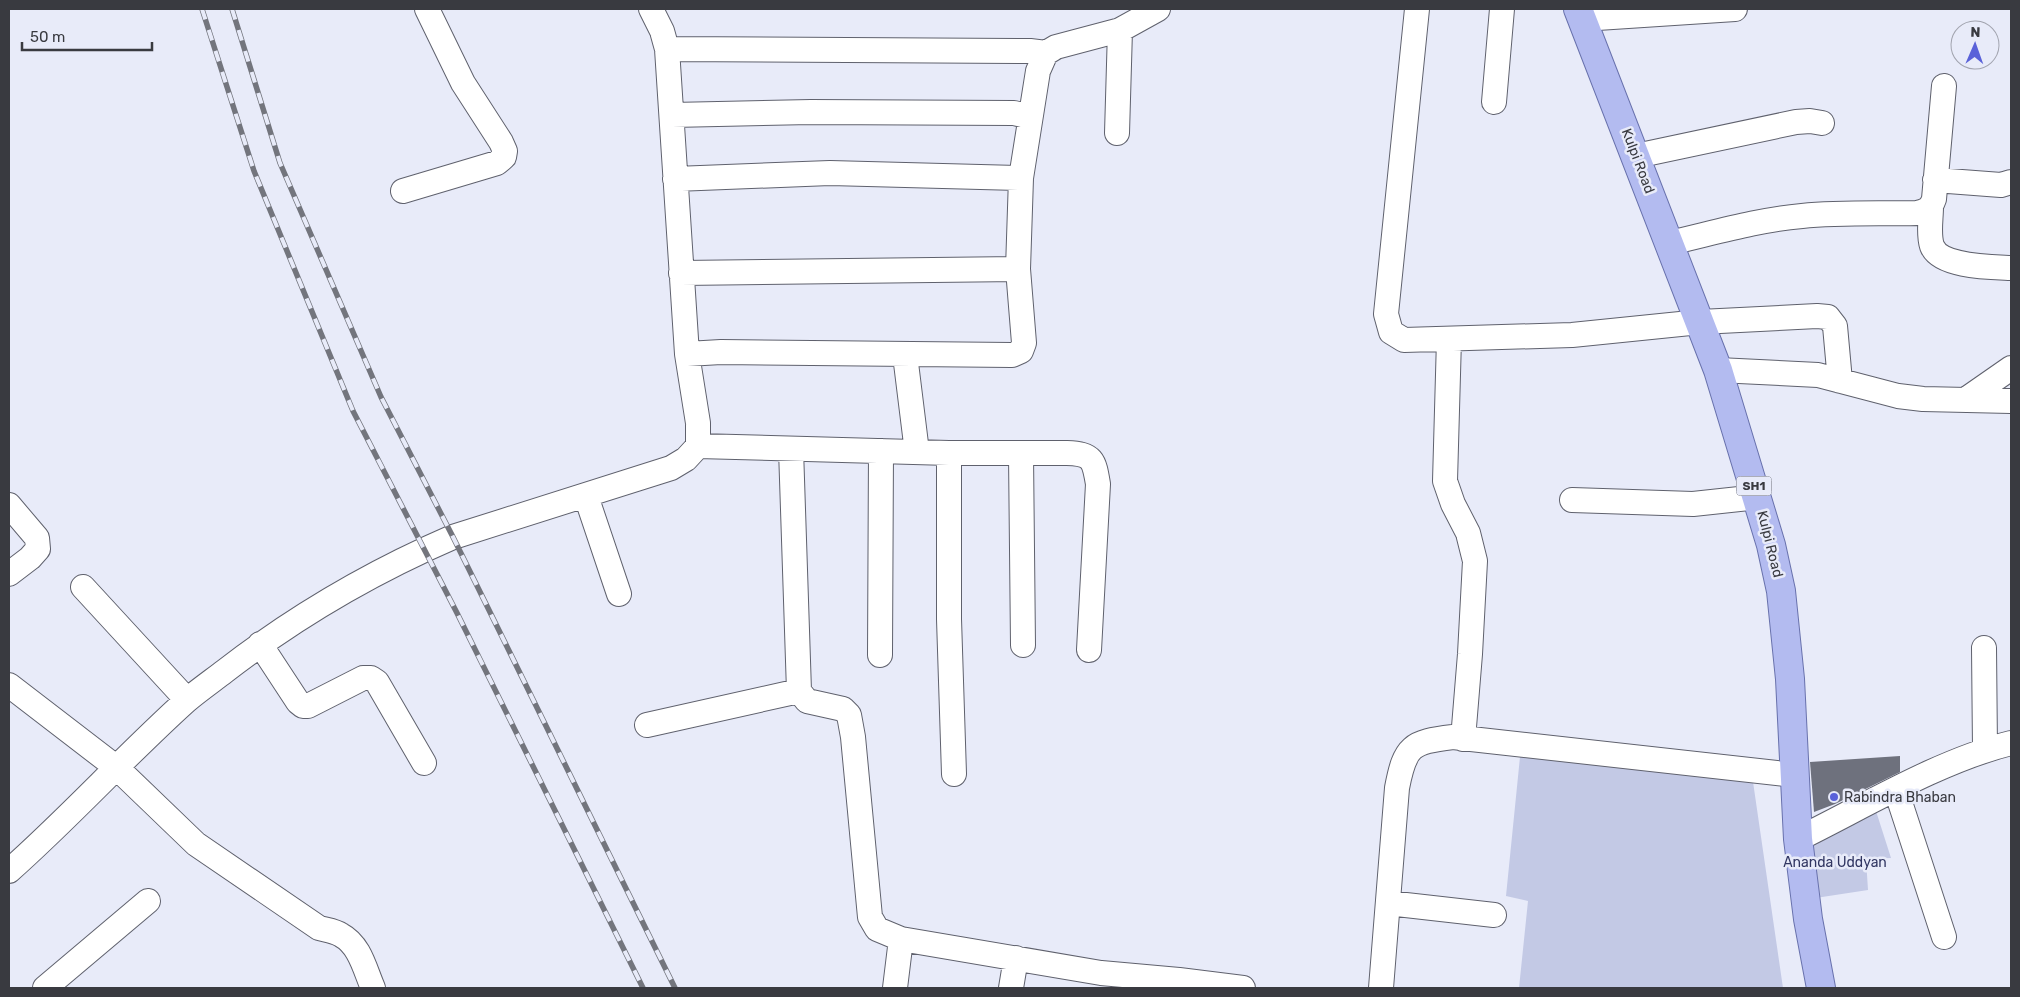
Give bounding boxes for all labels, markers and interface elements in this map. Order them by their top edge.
scale bar [22,20,152,52]
north arrow [1950,20,2000,70]
text: N [1970,24,1981,41]
text: 50 m [30,28,65,46]
street label: Kulpi Road [1618,126,1658,196]
road number: SH1 [1736,476,1772,496]
street label: Kulpi Road [1753,509,1787,579]
place label: Rabindra Bhaban [1844,789,1956,806]
marker: Rabindra Bhaban [1828,791,1840,803]
park label: Ananda Uddyan [1783,854,1887,871]

